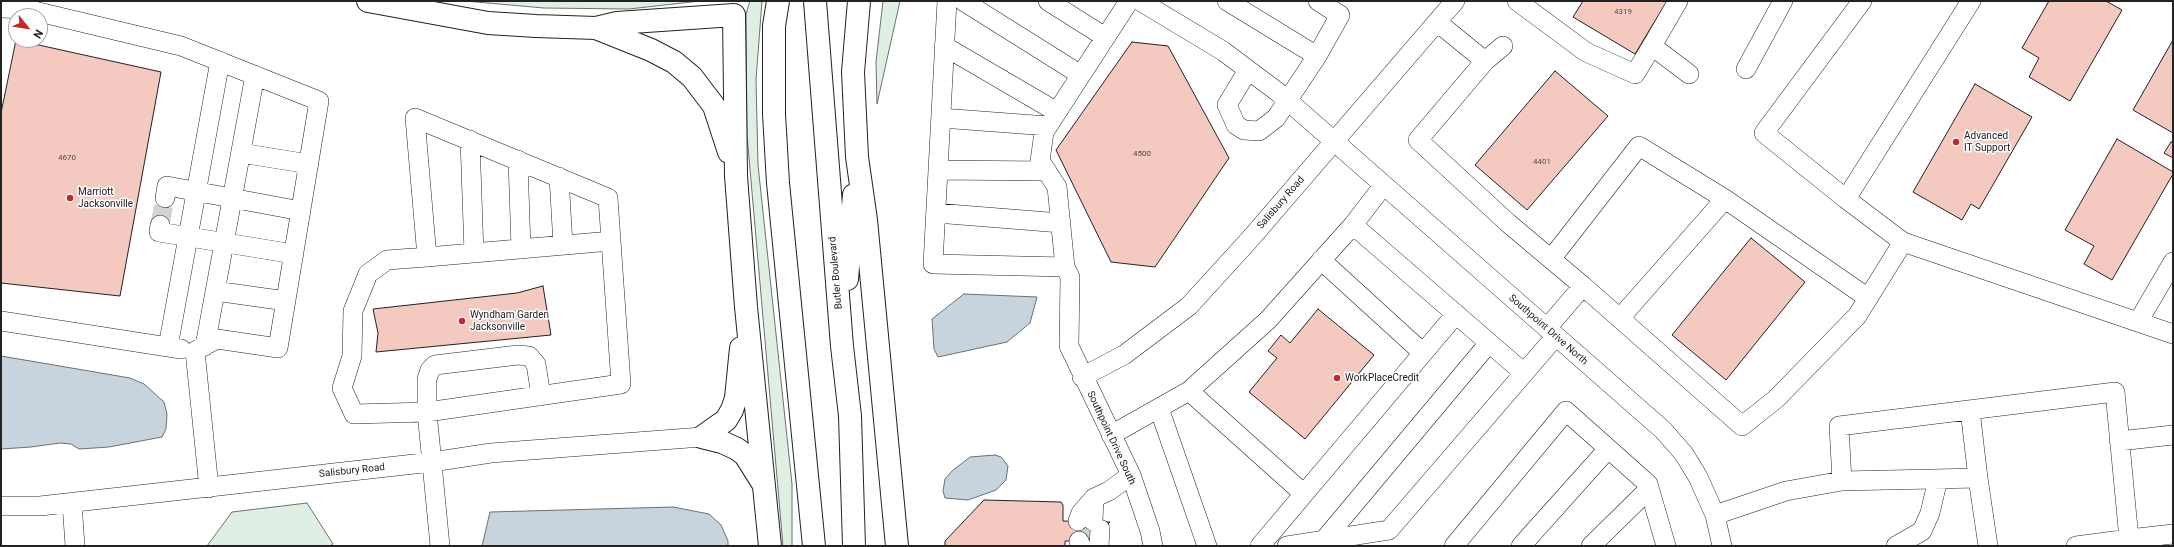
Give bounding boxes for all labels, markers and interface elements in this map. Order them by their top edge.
house number: 4319 [1614,7,1632,17]
north arrow [8,8,48,48]
text: N [30,27,46,40]
place label: Advanced IT Support [1964,130,2010,154]
marker: Advanced IT Support [1951,137,1961,147]
house number: 4500 [1133,149,1151,159]
house number: 4670 [58,153,76,163]
house number: 4401 [1533,157,1551,167]
street label: Salisbury Road [1255,174,1307,232]
place label: Marriott Jacksonville [78,186,133,210]
marker: Marriott Jacksonville [65,193,75,203]
street label: Butler Boulevard [827,236,845,310]
street label: Southpoint Drive North [1506,292,1590,368]
place label: Wyndham Garden Jacksonville [470,309,549,332]
marker: Wyndham Garden Jacksonville [457,316,467,326]
place label: WorkPlaceCredit [1345,372,1419,384]
marker: WorkPlaceCredit [1332,373,1342,383]
street label: Southpoint Drive South [1084,389,1138,487]
street label: Salisbury Road [318,462,386,480]

